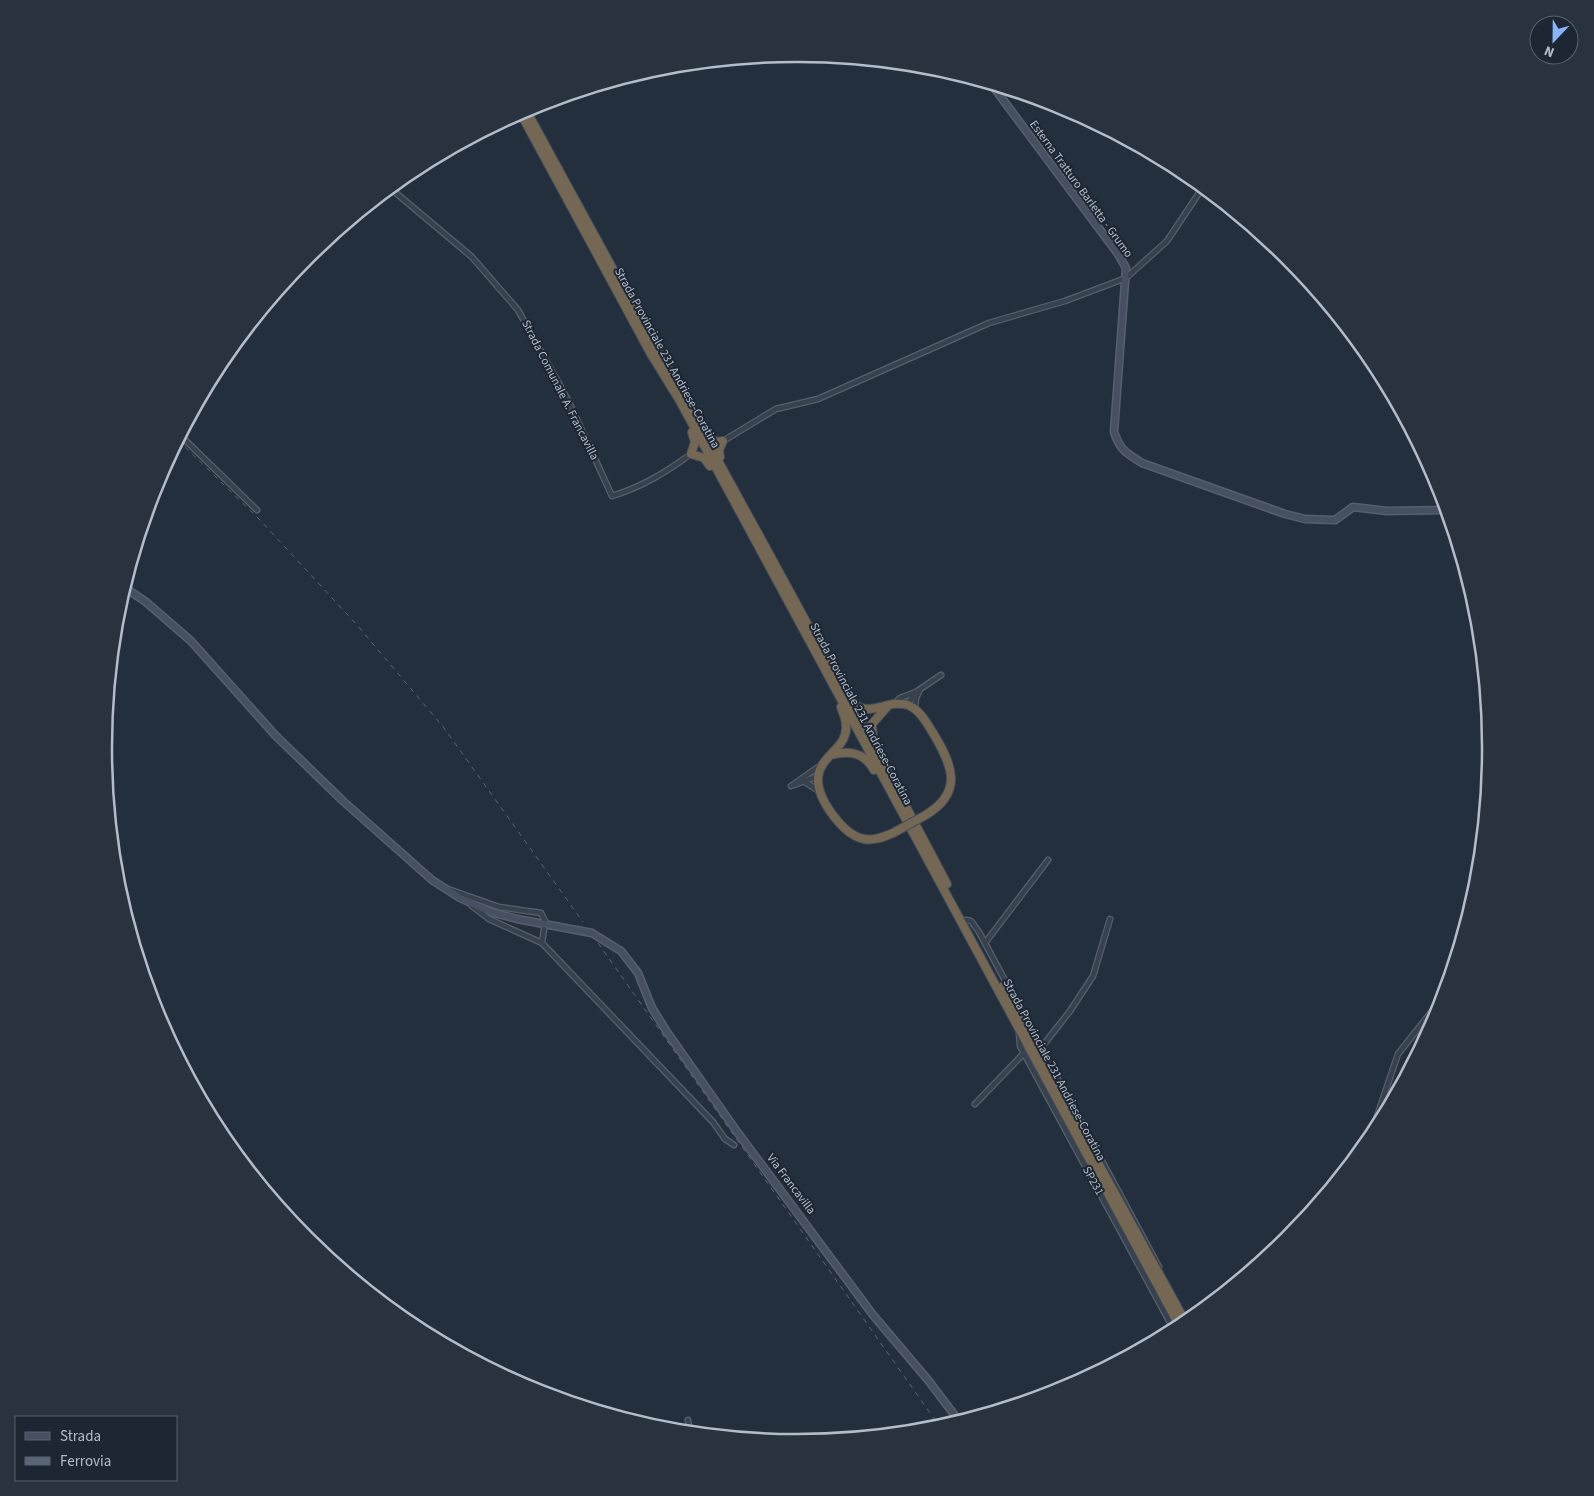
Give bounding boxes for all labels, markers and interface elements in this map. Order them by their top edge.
north arrow [1529,15,1579,65]
text: N [1541,40,1558,62]
street label: Esterna Tratturo Barletta - Grumo [1025,117,1137,261]
street label: Strada Provinciale 231 Andriese-Coratina [610,265,724,451]
street label: Strada Comunale A. Francavilla [517,317,603,463]
street label: Strada Provinciale 231 Andriese-Coratina [806,620,916,808]
street label: Strada Provinciale 231 Andriese-Coratina [999,976,1109,1164]
street label: Via Francavilla [763,1150,819,1218]
street label: SP231 [1078,1163,1108,1199]
legend [15,1416,178,1481]
text: Strada [60,1426,101,1447]
text: Ferrovia [60,1451,111,1472]

